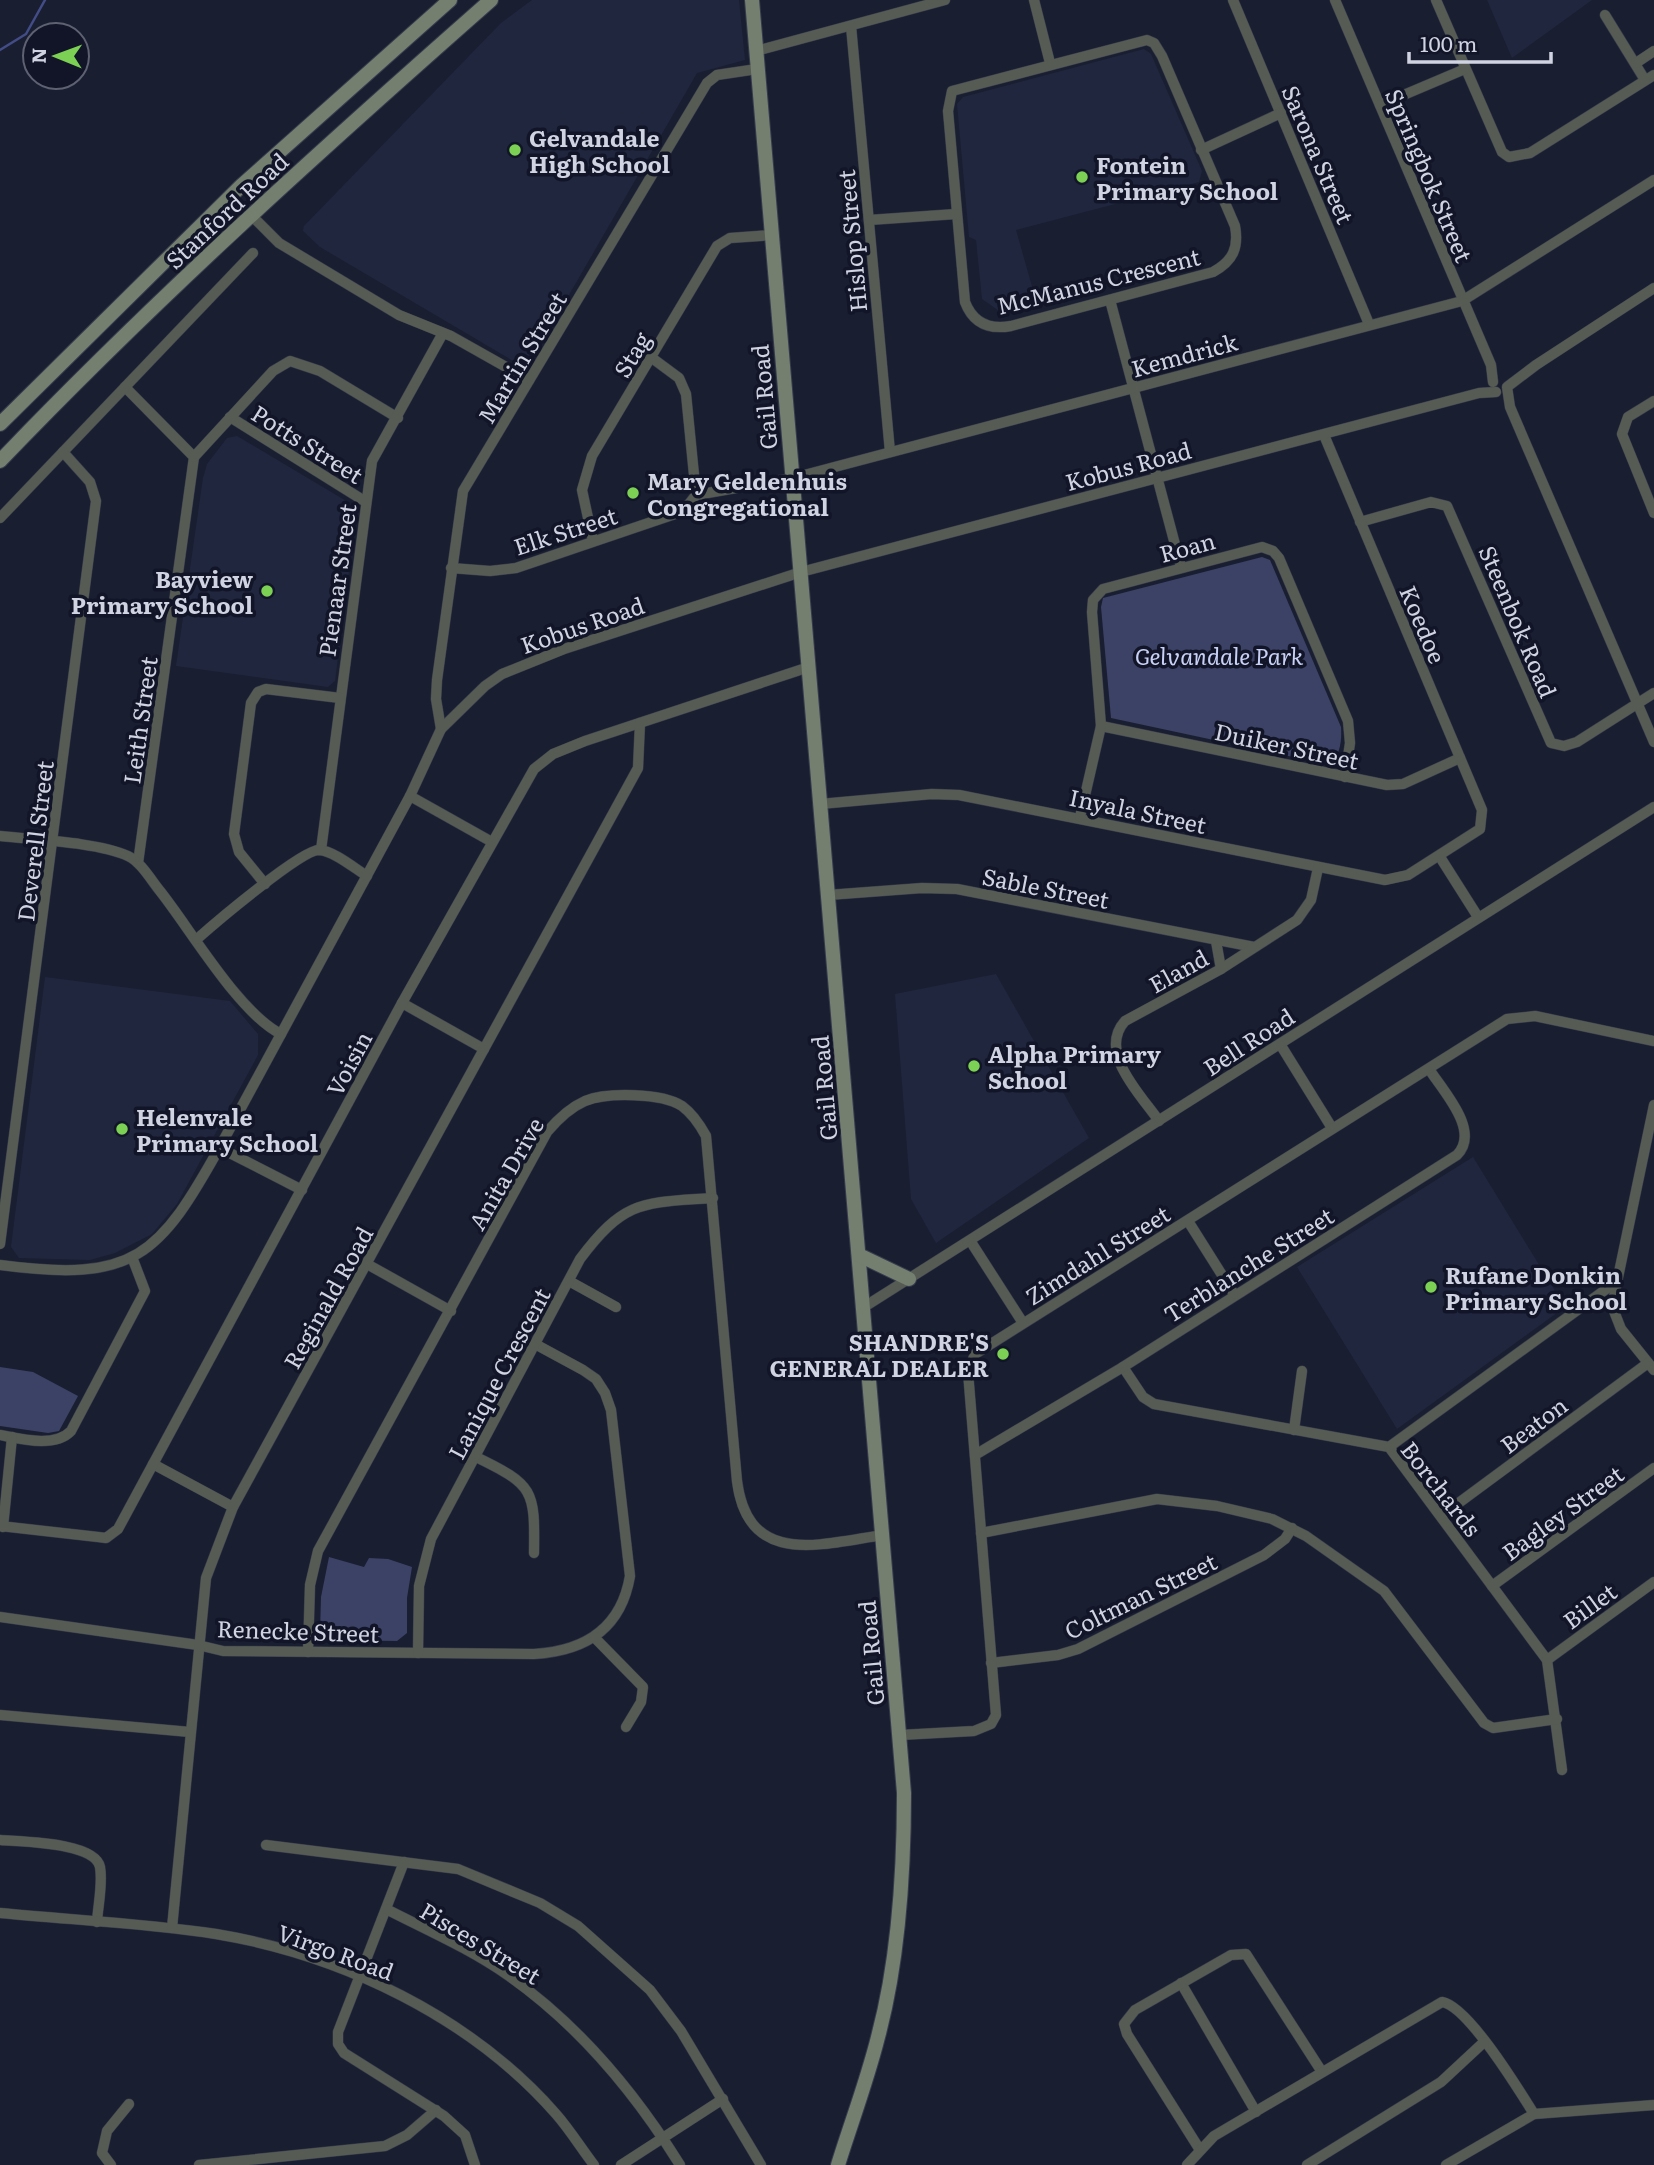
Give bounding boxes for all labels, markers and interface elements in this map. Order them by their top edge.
north arrow [21,21,91,91]
scale bar [1409,21,1551,65]
text: 100 m [1420,27,1477,58]
text: N [24,47,52,64]
street label: Sarona Street [1275,79,1364,229]
street label: Springbok Street [1378,83,1482,268]
place label: Gelvandale High School [529,120,670,180]
marker: Gelvandale High School [507,142,523,158]
street label: Stanford Road [157,144,295,276]
place label: Fontein Primary School [1096,147,1278,207]
street label: Hislop Street [828,168,874,314]
marker: Fontein Primary School [1074,169,1090,185]
street label: McManus Crescent [993,238,1204,322]
street label: Martin Street [468,284,574,429]
street label: Kemdrick [1127,323,1242,384]
street label: Stag [604,325,658,383]
street label: Gail Road [741,343,785,451]
street label: Potts Street [246,395,371,491]
street label: Kobus Road [1061,432,1195,498]
place label: Mary Geldenhuis Congregational [647,463,847,523]
marker: Mary Geldenhuis Congregational [625,485,641,501]
street label: Elk Street [509,497,622,563]
street label: Pienaar Street [308,501,364,659]
street label: Roan [1155,522,1219,570]
street label: Steenbok Road [1472,540,1566,702]
place label: Bayview Primary School [71,561,253,621]
street label: Koedoe [1392,580,1456,668]
marker: Bayview Primary School [259,583,275,599]
street label: Kobus Road [516,587,648,661]
park label: Gelvandale Park [1135,638,1304,672]
street label: Leith Street [113,653,165,786]
street label: Duiker Street [1212,713,1363,777]
street label: Deverell Street [7,758,61,923]
street label: Inyala Street [1066,779,1210,841]
street label: Sable Street [980,858,1113,916]
street label: Eland [1142,940,1214,1000]
street label: Bell Road [1196,999,1300,1083]
street label: Voisin [317,1025,379,1101]
street label: Gail Road [801,1034,845,1142]
place label: Alpha Primary School [988,1036,1161,1096]
marker: Alpha Primary School [966,1058,982,1074]
place label: Helenvale Primary School [136,1099,318,1159]
street label: Anita Drive [459,1110,551,1236]
marker: Helenvale Primary School [114,1121,130,1137]
street label: Zimdahl Street [1018,1196,1176,1312]
street label: Terblanche Street [1156,1198,1340,1330]
street label: Reginald Road [274,1220,380,1374]
place label: Rufane Donkin Primary School [1445,1257,1627,1317]
marker: Rufane Donkin Primary School [1423,1279,1439,1295]
street label: Lanique Crescent [438,1281,558,1465]
place label: SHANDRE'S GENERAL DEALER [769,1324,989,1384]
marker: SHANDRE'S GENERAL DEALER [995,1346,1011,1362]
street label: Beaton [1492,1387,1574,1461]
street label: Borchards [1394,1433,1490,1543]
street label: Bagley Street [1494,1456,1630,1568]
street label: Coltman Street [1058,1543,1223,1647]
street label: Billet [1555,1574,1623,1636]
street label: Gail Road [848,1599,892,1707]
street label: Renecke Street [216,1610,380,1650]
street label: Pisces Street [414,1892,549,1992]
street label: Virgo Road [273,1914,399,1988]

